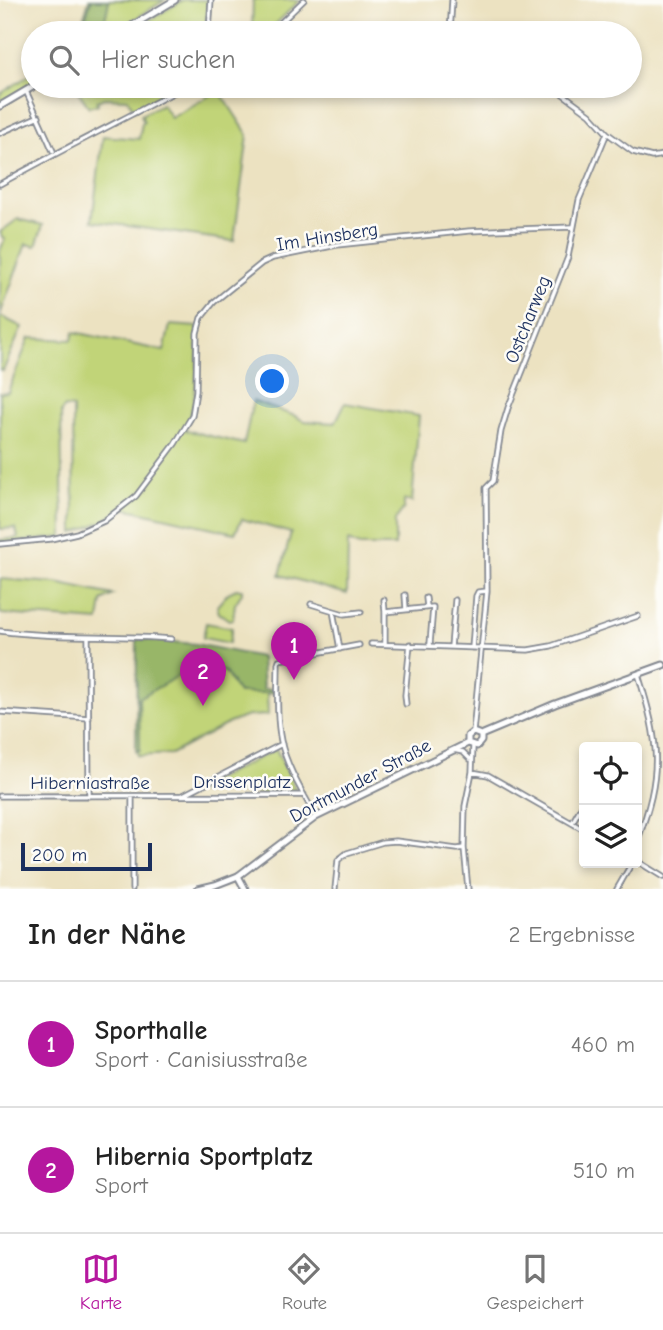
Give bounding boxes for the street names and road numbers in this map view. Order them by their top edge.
street label: Im Hinsberg [275,218,380,256]
street label: Ostcharweg [500,272,555,366]
street label: Dortmunder Straße [286,734,435,827]
street label: Drissenplatz [193,771,291,793]
street label: Hiberniastraße [30,772,150,794]

